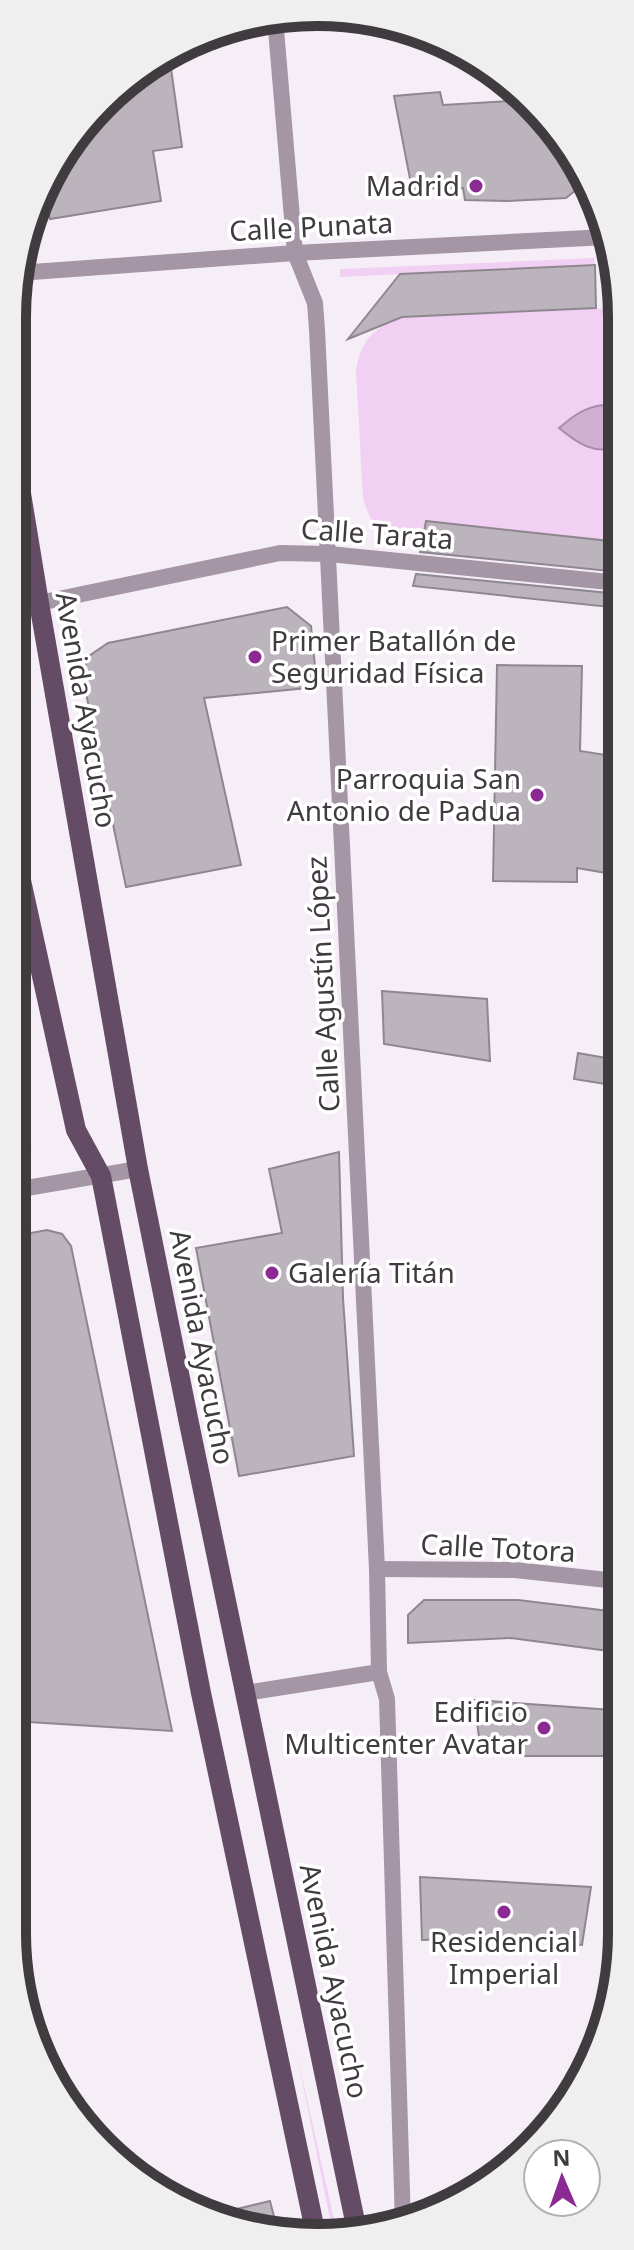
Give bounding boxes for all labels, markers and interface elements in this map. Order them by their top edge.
place label: Madrid [366,166,460,204]
marker: Madrid [467,177,485,195]
street label: Calle Punata [228,203,394,249]
street label: Calle Tarata [300,509,454,557]
street label: Avenida Ayacucho [48,589,126,831]
place label: Primer Batallón de Seguridad Física [271,621,516,691]
marker: Primer Batallón de Seguridad Física [246,648,264,666]
place label: Parroquia San Antonio de Padua [287,759,521,829]
marker: Parroquia San Antonio de Padua [528,786,546,804]
street label: Calle Agustín López [296,855,348,1113]
street label: Avenida Ayacucho [162,1226,244,1468]
place label: Galería Titán [288,1253,455,1291]
marker: Galería Titán [263,1264,281,1282]
street label: Calle Totora [420,1524,577,1570]
place label: Edificio Multicenter Avatar [284,1692,528,1762]
marker: Edificio Multicenter Avatar [535,1719,553,1737]
street label: Avenida Ayacucho [292,1860,378,2102]
marker: Residencial Imperial [495,1903,513,1921]
place label: Residencial Imperial [430,1922,578,1992]
north arrow [522,2138,602,2218]
text: N [552,2142,571,2172]

